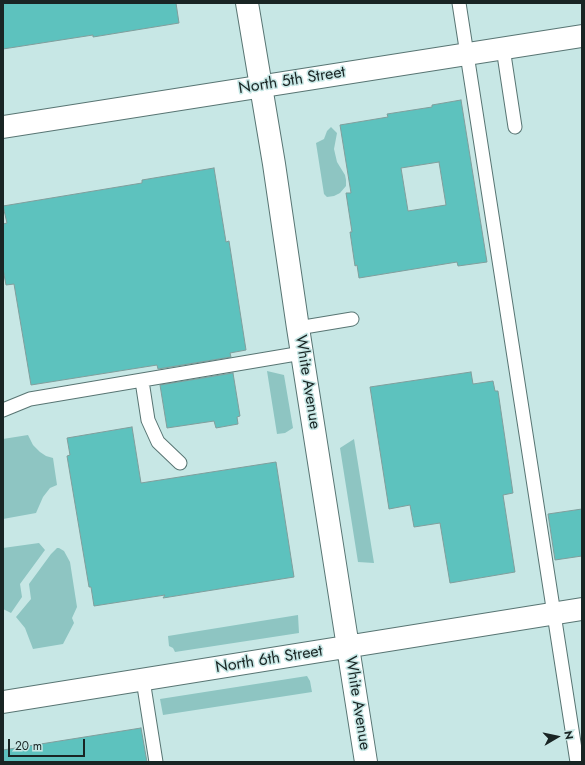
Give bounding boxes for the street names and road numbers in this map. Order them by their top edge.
street label: North 5th Street [237,63,347,99]
street label: White Avenue [290,334,324,430]
street label: North 6th Street [214,642,324,678]
street label: White Avenue [340,655,374,751]

